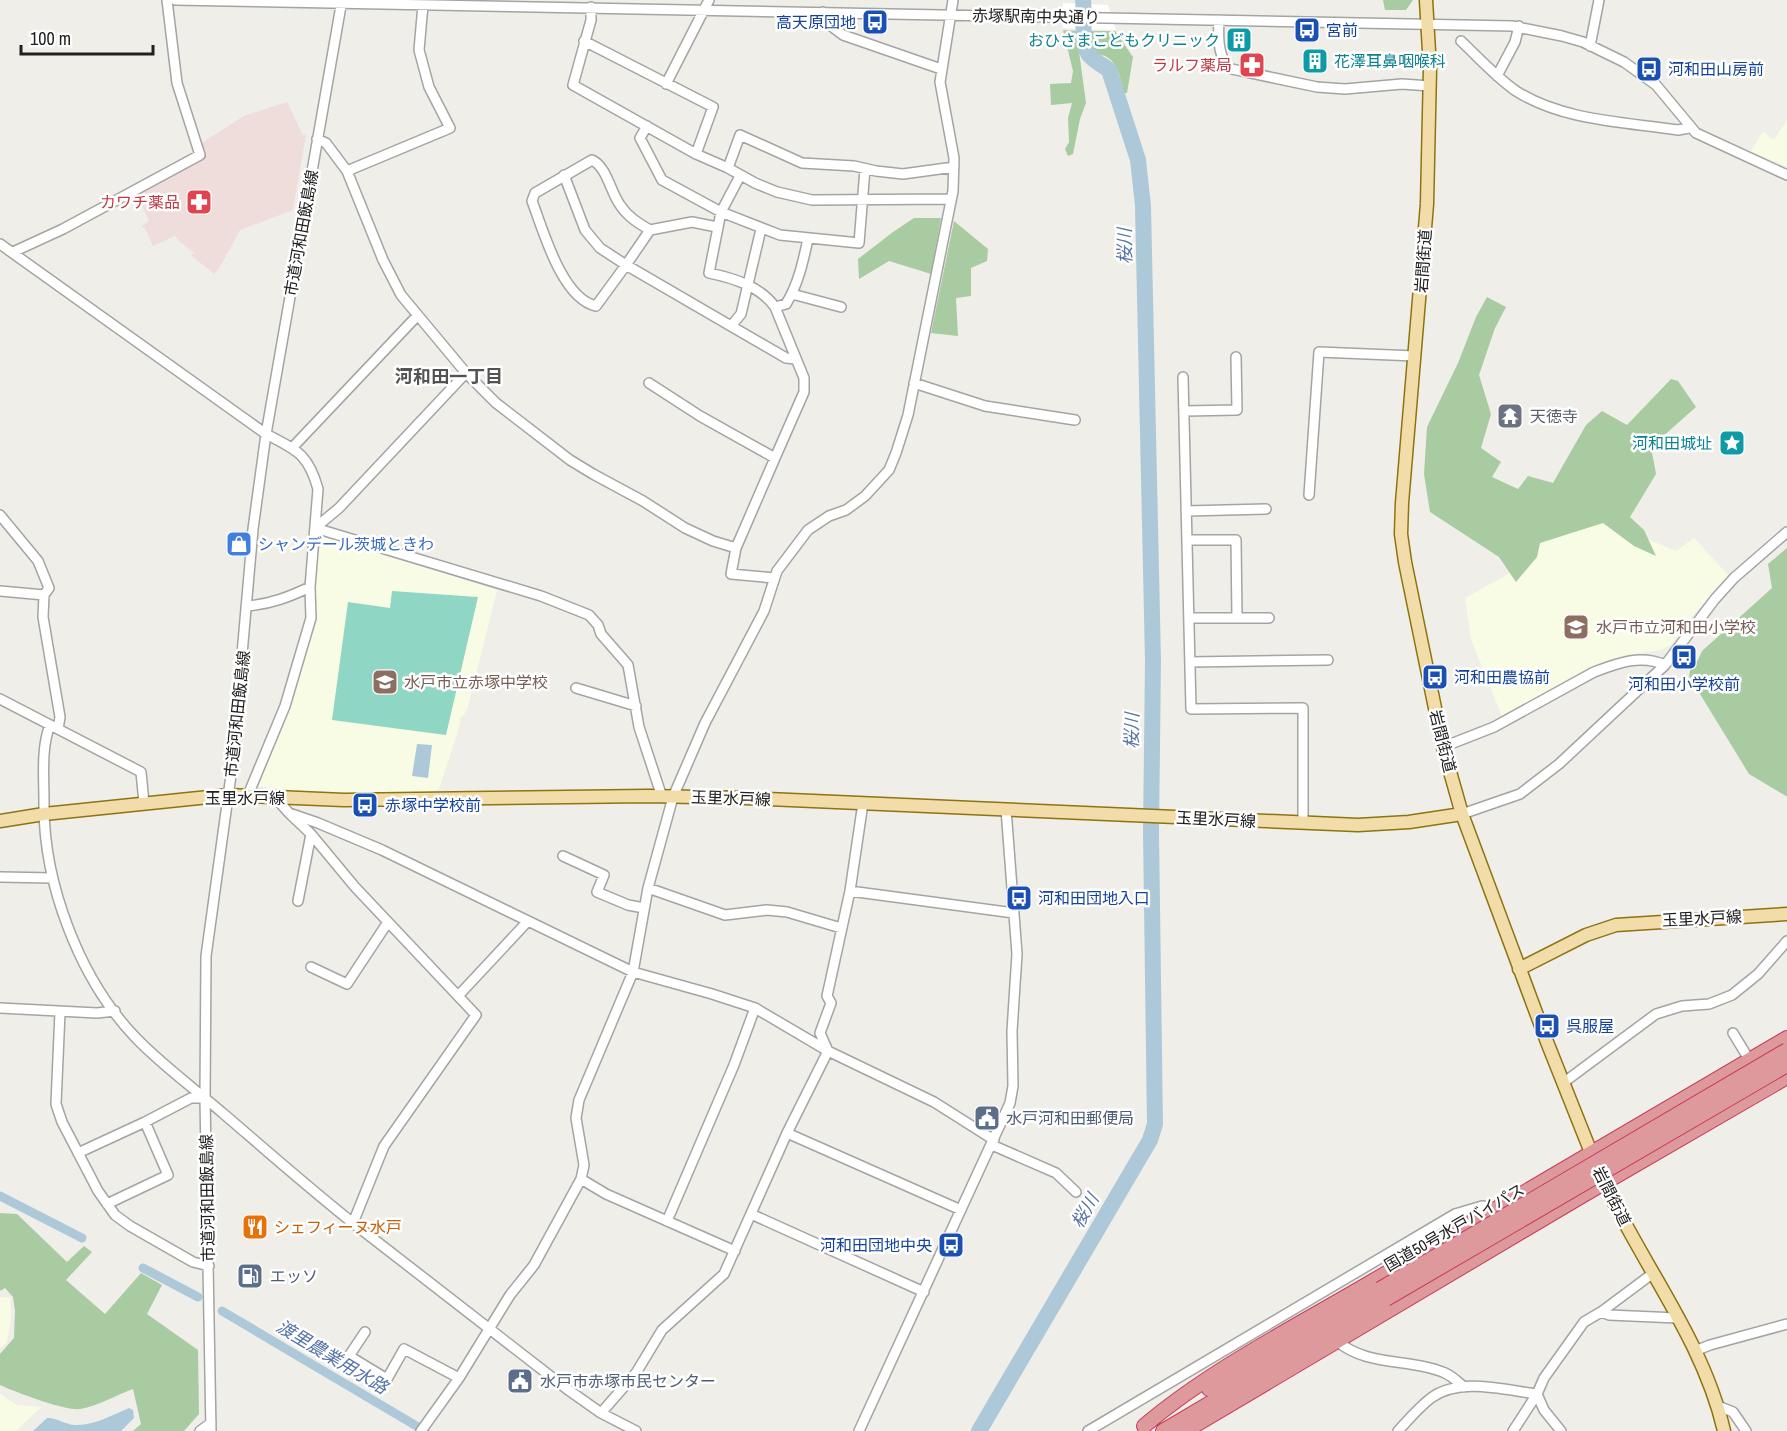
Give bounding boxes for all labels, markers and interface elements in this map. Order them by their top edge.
street label: 赤塚駅南中央通り [972,4,1100,28]
bus stop icon: 高天原団地 [860,7,890,37]
place label: 高天原団地 [776,11,856,33]
bus stop icon: 宮前 [1292,15,1322,45]
scale bar [21,18,153,56]
place label: 宮前 [1326,19,1358,41]
building icon: おひさまこどもクリニック [1224,25,1254,55]
text: 100 m [30,26,71,51]
place label: おひさまこどもクリニック [1028,29,1220,51]
building icon: 花澤耳鼻咽喉科 [1300,46,1330,76]
pharmacy icon: ラルフ薬局 [1237,50,1267,80]
place label: 花澤耳鼻咽喉科 [1334,50,1446,72]
place label: ラルフ薬局 [1152,54,1232,76]
bus stop icon: 河和田山房前 [1634,54,1664,84]
place label: 河和田山房前 [1668,58,1764,80]
street label: 市道河和田飯島線 [279,168,323,298]
pharmacy icon: カワチ薬品 [184,187,214,217]
place label: カワチ薬品 [100,191,180,213]
water label: 桜川 [1112,226,1137,264]
street label: 岩間街道 [1410,228,1436,294]
district label: 河和田一丁目 [395,364,503,389]
temple icon: 天徳寺 [1495,401,1525,431]
place label: 天徳寺 [1530,405,1578,427]
place icon: 河和田城址 [1717,428,1747,458]
place label: 河和田城址 [1632,432,1712,454]
shop icon: シャンデール茨城ときわ [224,529,254,559]
place label: シャンデール茨城ときわ [258,533,434,555]
school or university icon: 水戸市立河和田小学校 [1561,612,1591,642]
place label: 水戸市立河和田小学校 [1596,616,1756,638]
bus stop icon: 河和田小学校前 [1669,642,1699,672]
street label: 市道河和田飯島線 [219,649,255,779]
bus stop icon: 河和田農協前 [1420,662,1450,692]
place label: 河和田農協前 [1454,666,1550,688]
school or university icon: 水戸市立赤塚中学校 [370,667,400,697]
place label: 水戸市立赤塚中学校 [404,671,548,693]
place label: 河和田小学校前 [1628,673,1740,695]
street label: 岩間街道 [1425,707,1461,775]
water label: 桜川 [1119,711,1144,749]
street label: 玉里水戸線 [691,786,771,810]
street label: 玉里水戸線 [205,787,285,809]
bus stop icon: 赤塚中学校前 [350,790,380,820]
place label: 赤塚中学校前 [385,794,481,816]
street label: 玉里水戸線 [1175,806,1257,832]
bus stop icon: 河和田団地入口 [1004,883,1034,913]
place label: 河和田団地入口 [1038,887,1150,909]
street label: 玉里水戸線 [1661,905,1743,931]
bus stop icon: 呉服屋 [1532,1011,1562,1041]
place label: 呉服屋 [1566,1015,1614,1037]
public building icon: 水戸河和田郵便局 [972,1103,1002,1133]
place label: 水戸河和田郵便局 [1006,1107,1134,1129]
street label: 市道河和田飯島線 [195,1134,219,1262]
street label: 岩間街道 [1588,1162,1636,1230]
street label: 国道50号水戸バイパス [1380,1178,1528,1276]
water label: 桜川 [1065,1187,1105,1233]
restaurant icon: シェフィーヌ水戸 [240,1212,270,1242]
place label: シェフィーヌ水戸 [274,1216,402,1238]
bus stop icon: 河和田団地中央 [936,1230,966,1260]
place label: 河和田団地中央 [820,1234,932,1256]
fuel station icon: エッソ [235,1261,265,1291]
place label: エッソ [270,1265,318,1287]
water label: 渡里農業用水路 [272,1313,394,1401]
public building icon: 水戸市赤塚市民センター [505,1366,535,1396]
place label: 水戸市赤塚市民センター [540,1370,716,1392]

